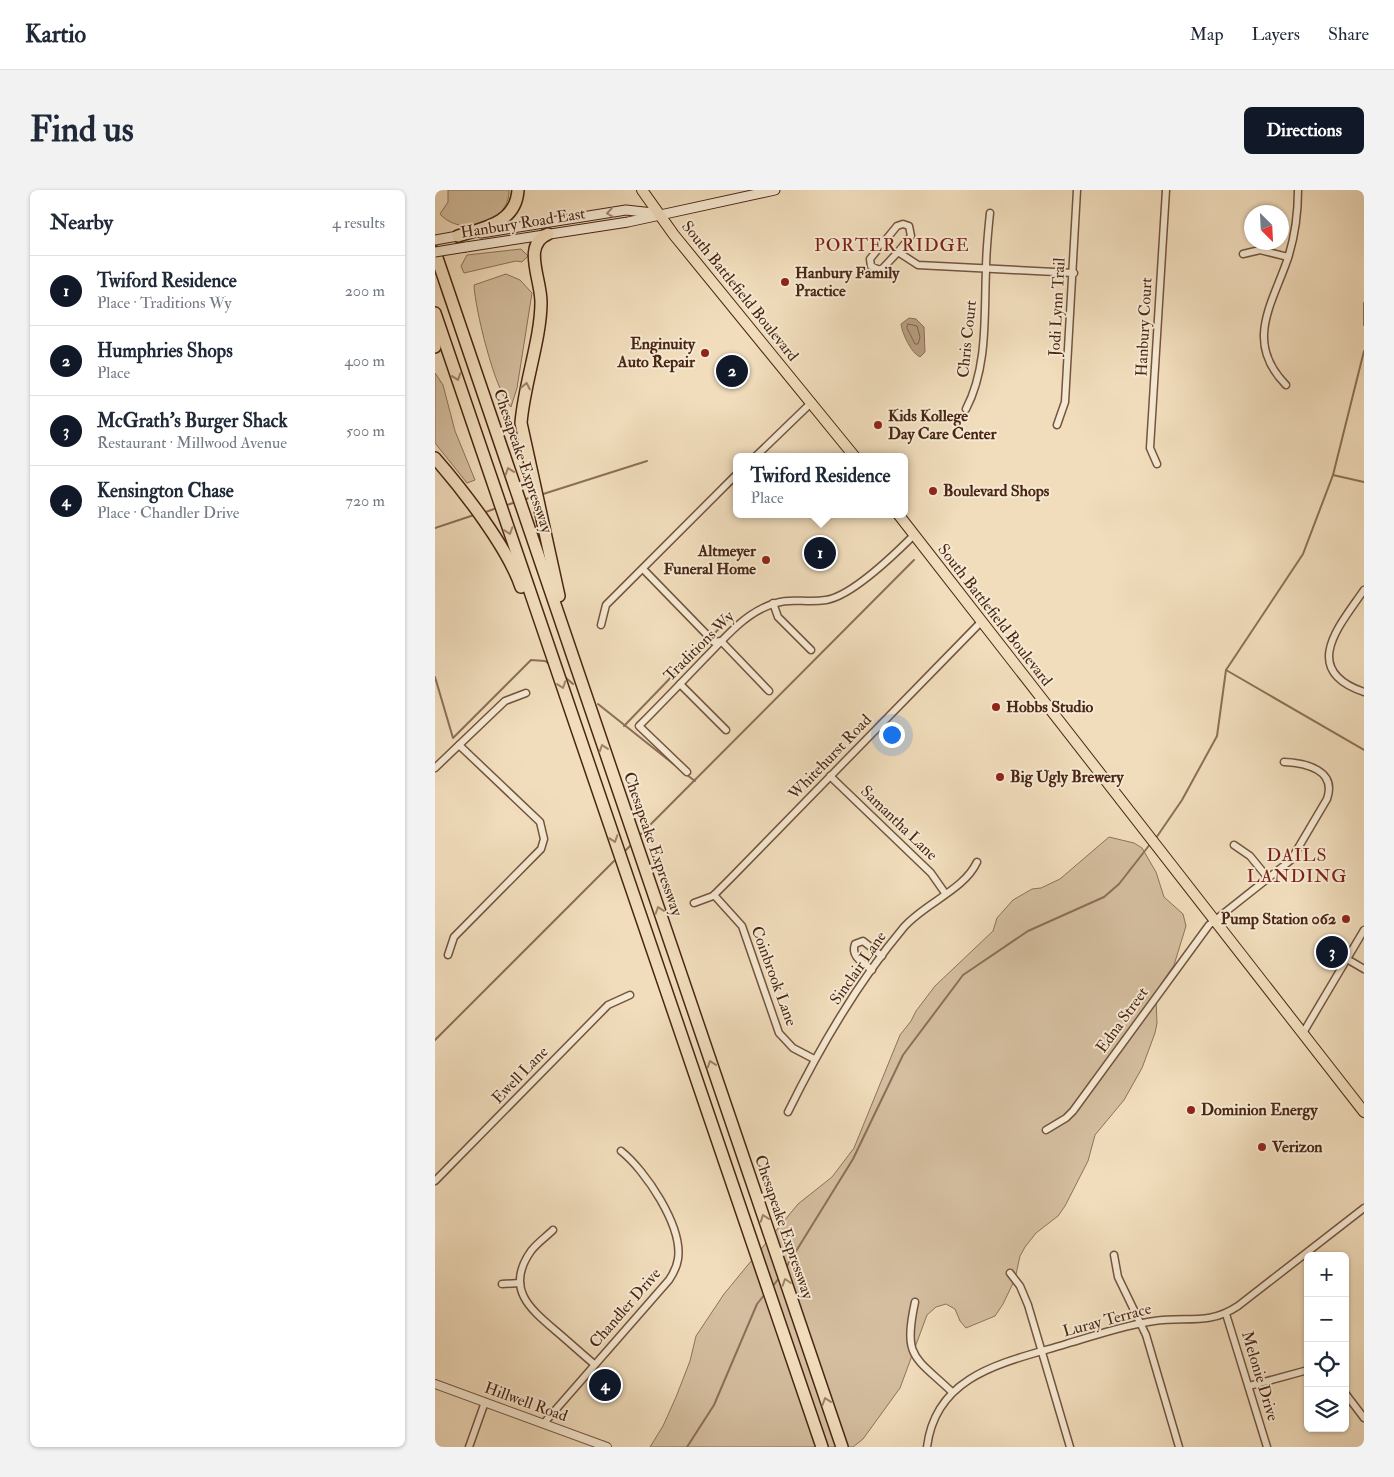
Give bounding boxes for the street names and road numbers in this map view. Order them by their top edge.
street label: Hanbury Road East [459,203,587,243]
street label: South Battlefield Boulevard [677,217,803,365]
street label: Jodi Lynn Trail [1044,257,1071,358]
street label: Hanbury Court [1131,277,1157,377]
street label: Chris Court [953,299,981,379]
street label: Chesapeake Expressway [488,386,557,537]
street label: South Battlefield Boulevard [933,540,1057,690]
street label: Traditions Wy [660,606,739,685]
street label: Whitehurst Road [784,710,876,805]
street label: Chesapeake Expressway [618,769,687,920]
street label: Samantha Lane [856,781,942,865]
street label: Coinbrook Lane [747,923,801,1029]
street label: Sinclair Lane [825,927,891,1009]
street label: Edna Street [1092,983,1152,1057]
street label: Ewell Lane [488,1042,553,1108]
street label: Chesapeake Expressway [749,1152,818,1303]
street label: Chandler Drive [585,1264,665,1352]
street label: Luray Terrace [1061,1299,1154,1341]
street label: Melonie Drive [1237,1329,1283,1424]
street label: Hillwell Road [482,1378,570,1426]

